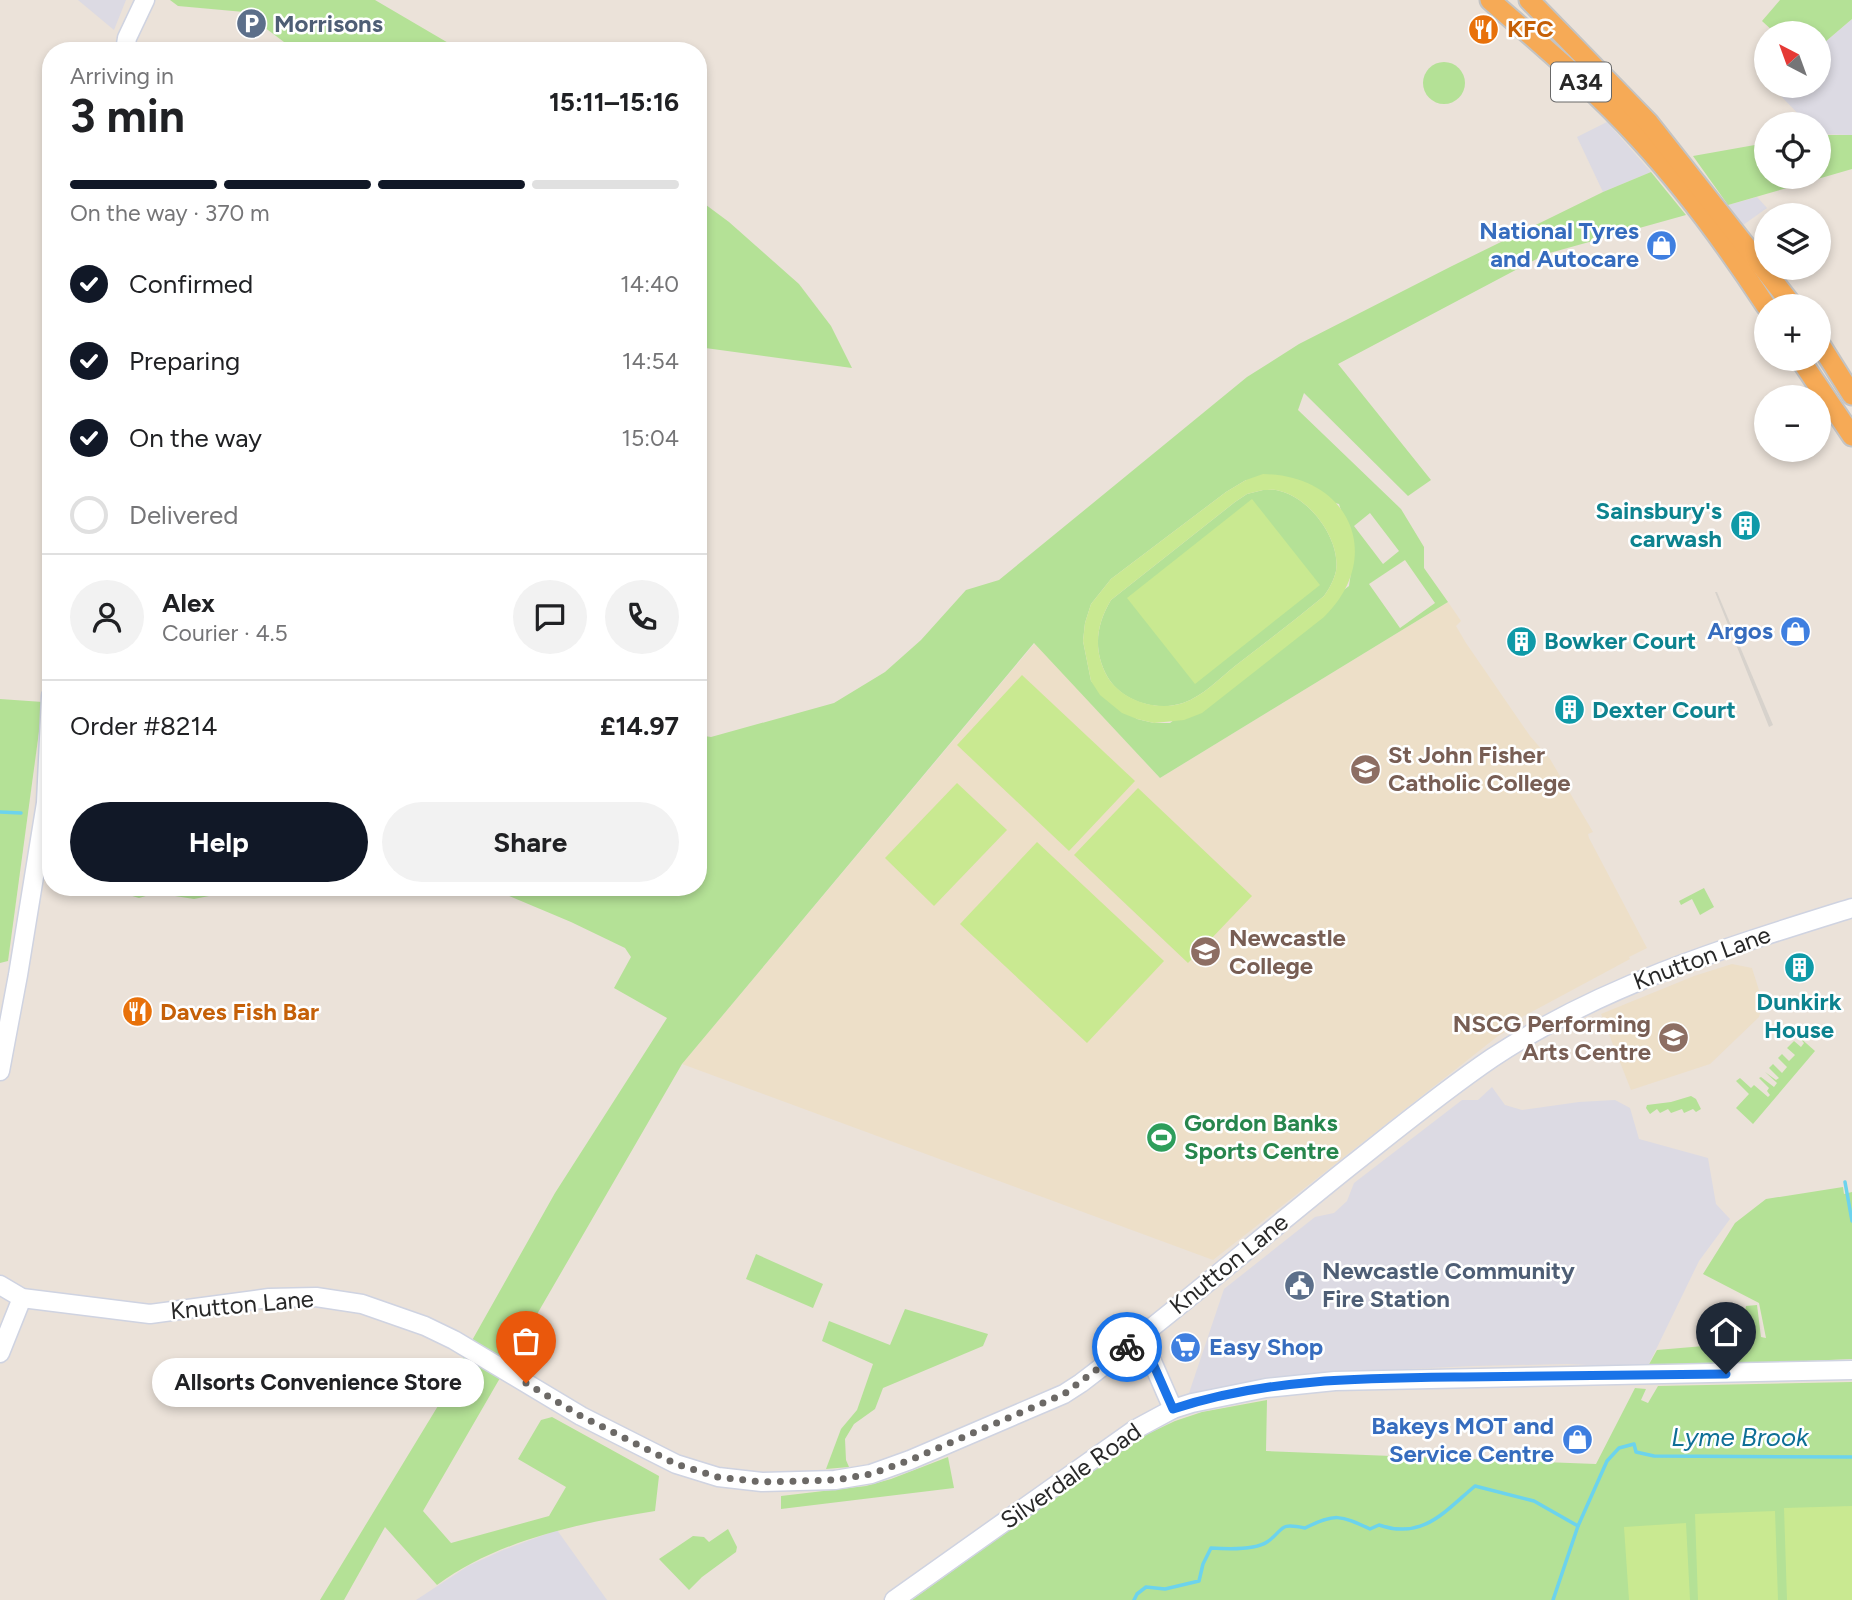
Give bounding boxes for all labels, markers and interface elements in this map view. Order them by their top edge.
parking icon: Morrisons [234,7,268,41]
place label: Morrisons [274,9,383,38]
restaurant icon: KFC [1467,12,1501,46]
place label: KFC [1507,14,1554,43]
north arrow [1754,21,1830,98]
map controls [1754,21,1831,462]
text: Arriving in [70,62,174,90]
road number: A34 [1551,62,1611,102]
text: 15:11–15:16 [549,86,679,118]
text: 3 min [70,88,185,144]
button: locate [1754,112,1831,189]
text: On the way · 370 m [70,199,270,227]
button: layers [1754,203,1831,280]
place label: National Tyres and Autocare [1479,216,1639,273]
shop icon: National Tyres and Autocare [1645,228,1679,262]
icon: check [70,265,108,303]
text: Confirmed [129,268,253,300]
text: 14:40 [620,270,679,298]
button: + [1754,294,1831,371]
icon: check [70,342,108,380]
text: Preparing [129,345,240,377]
text: 14:54 [622,347,679,375]
button: − [1754,385,1831,462]
icon: check [70,419,108,457]
text: On the way [129,422,262,454]
text: 15:04 [621,424,679,452]
place label: Sainsbury's carwash [1596,496,1722,553]
text: Delivered [129,499,238,531]
building icon: Sainsbury's carwash [1728,508,1762,542]
button: person [70,580,144,654]
button: chat [513,580,587,654]
button: phone [605,580,679,654]
text: Alex [162,587,215,619]
shop icon: Argos [1779,614,1813,648]
place label: Argos [1707,616,1773,645]
text: Courier · 4.5 [162,619,288,647]
building icon: Bowker Court [1504,624,1538,658]
place label: Bowker Court [1544,626,1696,655]
building icon: Dexter Court [1552,693,1586,727]
place label: Dexter Court [1592,695,1736,724]
text: Order #8214 [70,710,217,742]
text: £14.97 [600,710,679,742]
place label: St John Fisher Catholic College [1388,740,1571,797]
school or university icon: St John Fisher Catholic College [1348,752,1382,786]
button: Help [70,802,368,882]
button: Share [382,802,679,882]
street label: Knutton Lane [1629,919,1774,996]
place label: Newcastle College [1229,923,1346,980]
school or university icon: Newcastle College [1189,935,1223,969]
building icon: Dunkirk House [1782,951,1816,985]
place label: Dunkirk House [1756,987,1842,1044]
restaurant icon: Daves Fish Bar [120,995,154,1029]
place label: Daves Fish Bar [160,997,319,1026]
place label: NSCG Performing Arts Centre [1453,1009,1651,1066]
school or university icon: NSCG Performing Arts Centre [1657,1021,1691,1055]
place label: Gordon Banks Sports Centre [1184,1108,1339,1165]
sports icon: Gordon Banks Sports Centre [1144,1120,1178,1154]
street label: Knutton Lane [1164,1207,1294,1320]
place label: Newcastle Community Fire Station [1322,1256,1575,1313]
public building icon: Newcastle Community Fire Station [1282,1268,1316,1302]
street label: Knutton Lane [169,1284,315,1325]
pin [1696,1302,1756,1374]
pin [496,1311,556,1383]
courier [1092,1312,1162,1382]
icon: home [1707,1313,1745,1351]
icon: bag [507,1322,545,1360]
icon: bike [1108,1328,1146,1366]
supermarket icon: Easy Shop [1169,1330,1203,1364]
place label: Easy Shop [1209,1332,1323,1361]
callout: Allsorts Convenience Store [151,1358,484,1408]
text: Allsorts Convenience Store [174,1368,462,1396]
place label: Bakeys MOT and Service Centre [1371,1411,1554,1468]
street label: Silverdale Road [995,1416,1147,1535]
water label: Lyme Brook [1671,1421,1810,1453]
shop icon: Bakeys MOT and Service Centre [1560,1423,1594,1457]

